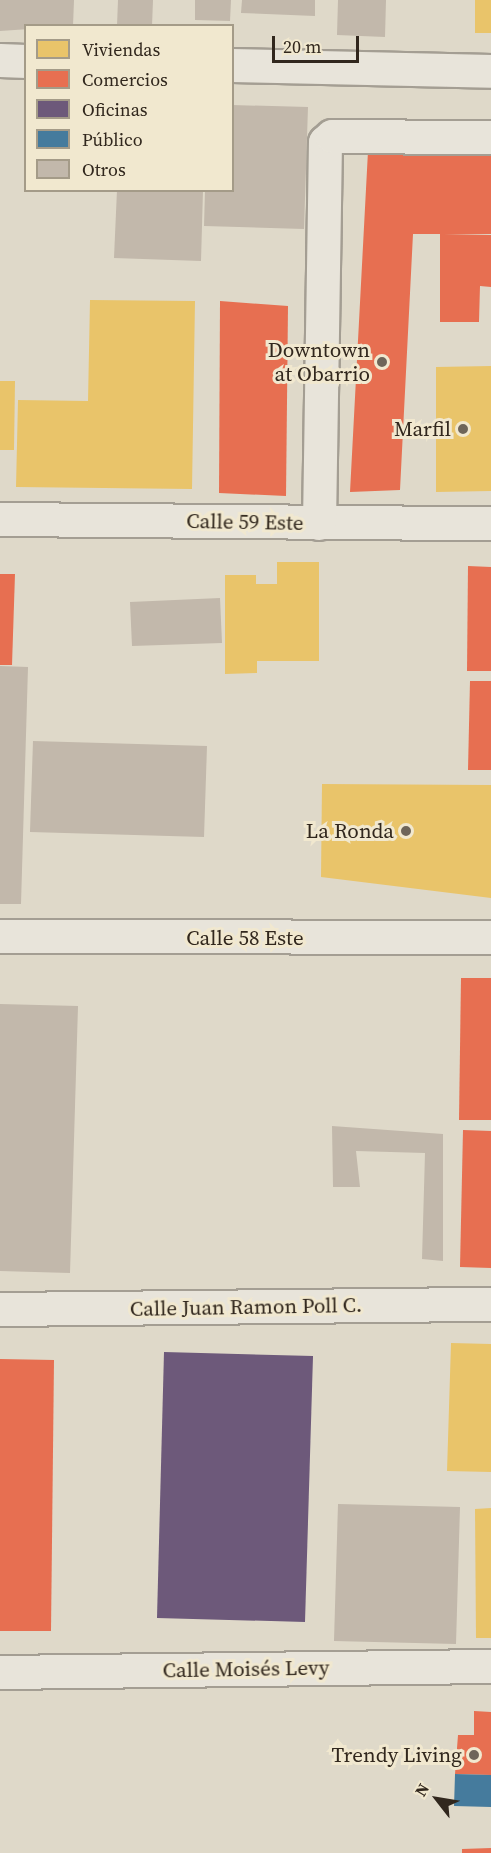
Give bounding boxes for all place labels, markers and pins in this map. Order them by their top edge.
place label: Downtown at Obarrio [268,337,370,387]
marker: Downtown at Obarrio [375,355,389,369]
place label: Marfil [394,416,451,442]
marker: Marfil [456,422,470,436]
place label: La Ronda [306,818,394,844]
marker: La Ronda [399,824,413,838]
place label: Trendy Living [332,1742,462,1768]
marker: Trendy Living [467,1748,481,1762]

